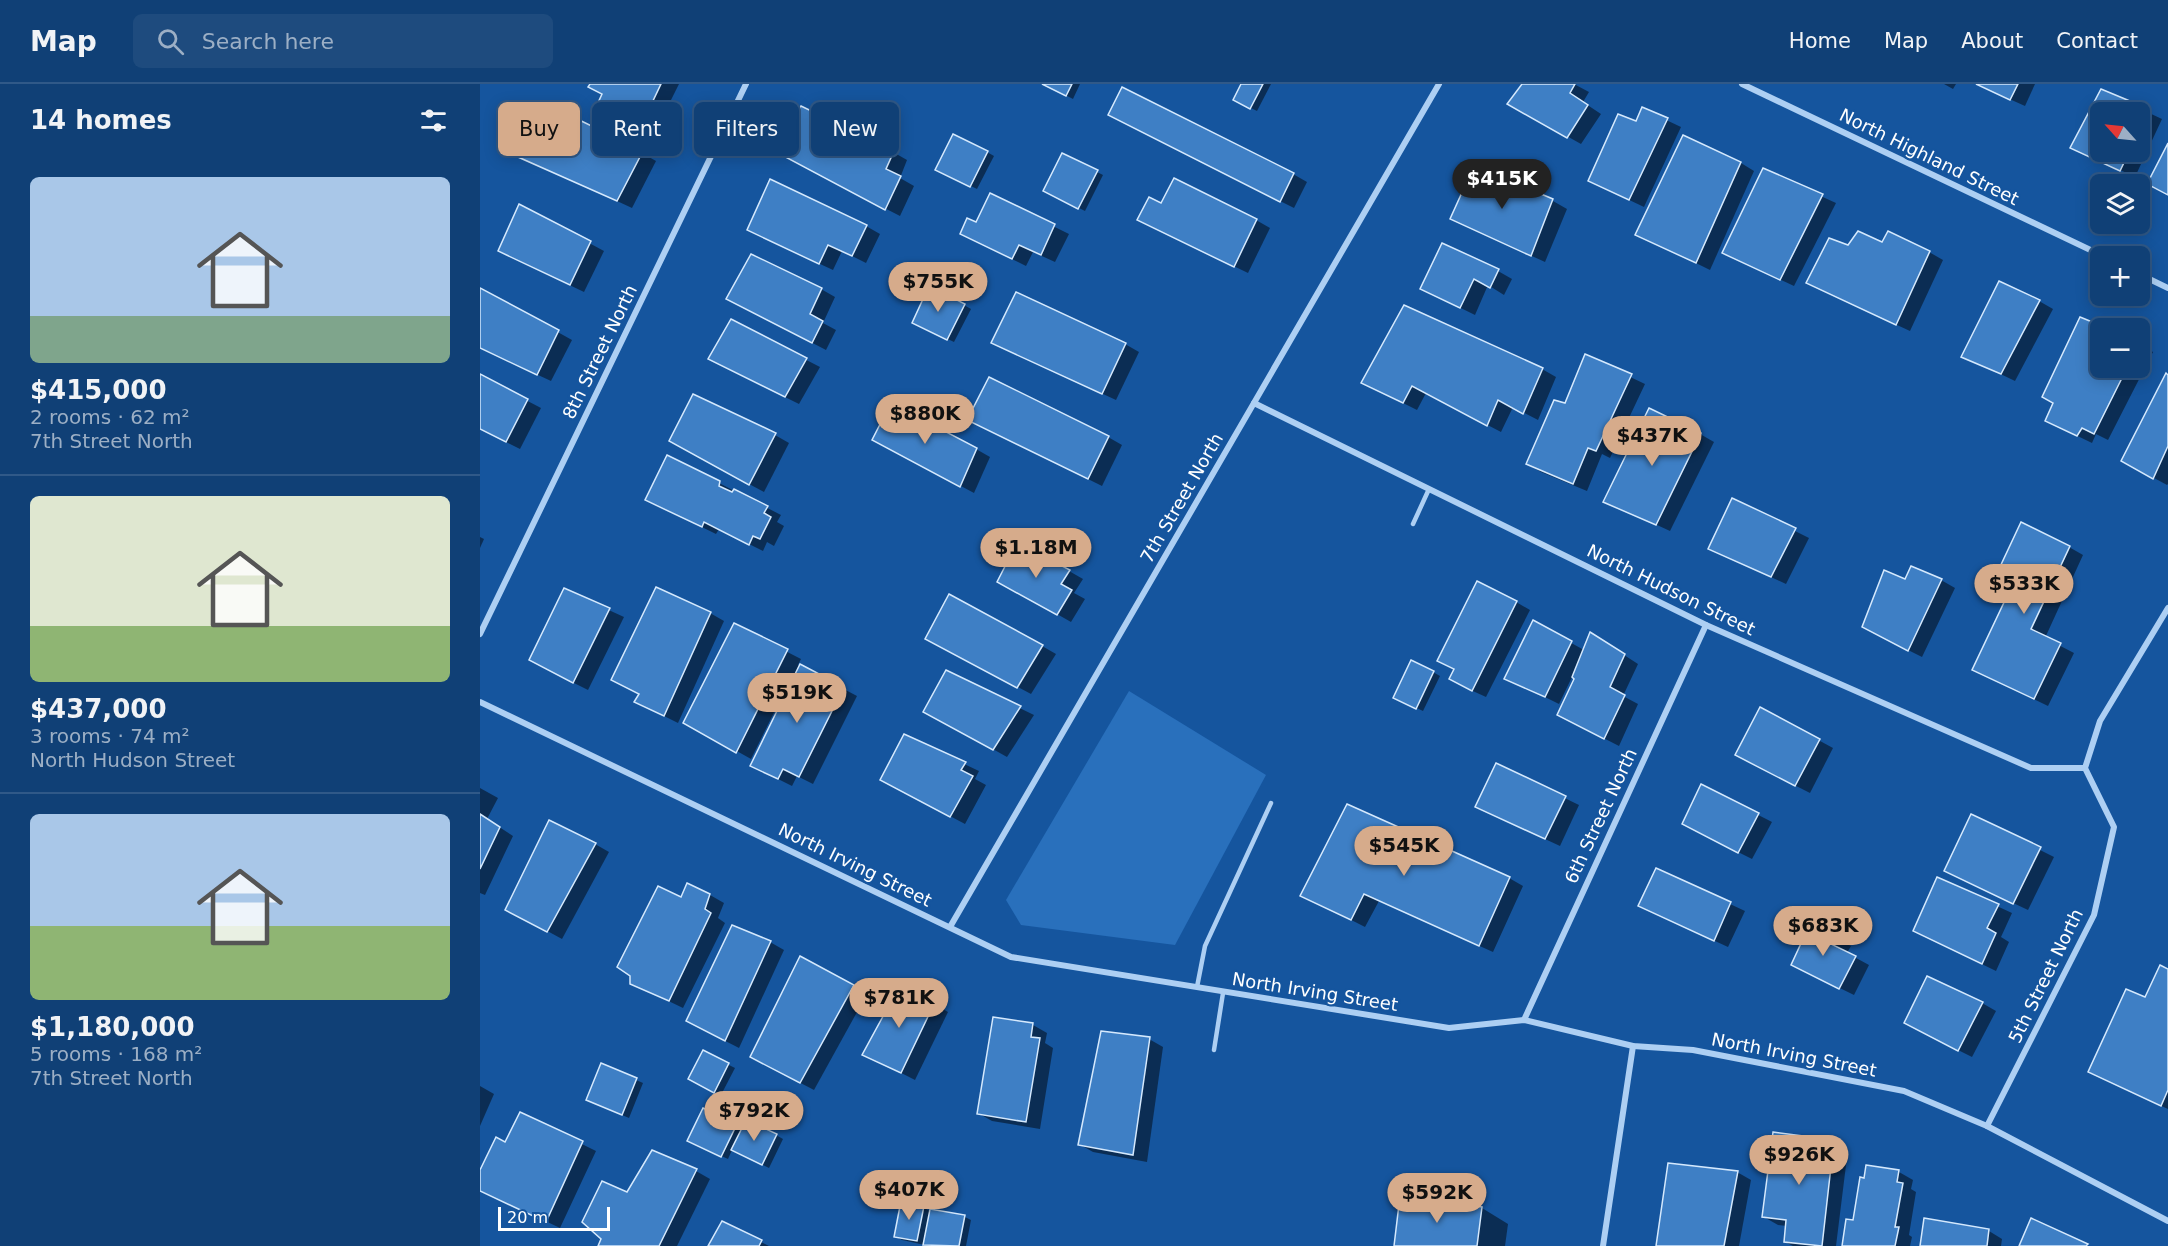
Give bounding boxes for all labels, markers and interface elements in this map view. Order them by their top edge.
search box [133,14,553,68]
text: Map [30,25,97,58]
icon: search [154,25,187,58]
text: Search here [202,29,334,54]
text: Home [1789,29,1851,53]
text: Map [1884,29,1928,53]
text: About [1961,29,2023,53]
text: Contact [2056,29,2138,53]
chip: Buy [498,102,580,156]
chip: Rent [592,102,682,156]
chip: Filters [694,102,799,156]
chip: New [811,102,899,156]
north arrow [2090,102,2150,162]
map controls [2090,102,2150,378]
icon: filters [417,104,450,137]
street label: North Highland Street [1836,104,2022,209]
text: 14 homes [30,105,172,135]
pin: $415K [1460,159,1544,210]
text: $415K [1466,166,1538,190]
button: layers [2090,174,2150,234]
icon: home [186,216,294,324]
button: + [2090,246,2150,306]
pin: $755K [896,262,980,313]
text: $755K [902,269,974,293]
street label: 8th Street North [558,281,641,422]
button: − [2090,318,2150,378]
text: $415,000 [30,375,167,405]
pin: $880K [883,394,967,445]
text: $880K [889,401,961,425]
text: 2 rooms · 62 m² [30,405,190,429]
pin: $437K [1610,416,1694,467]
text: $437K [1616,423,1688,447]
text: 7th Street North [30,429,193,453]
street label: 7th Street North [1136,429,1227,566]
pin: $1.18M [987,528,1085,579]
icon: home [186,535,294,643]
text: $1.18M [994,535,1078,559]
street label: North Hudson Street [1584,540,1759,639]
pin: $533K [1982,564,2066,615]
text: $533K [1988,571,2060,595]
pin: $519K [755,673,839,724]
text: $519K [761,680,833,704]
text: $437,000 [30,694,167,724]
text: 3 rooms · 74 m² [30,724,190,748]
street label: 6th Street North [1560,745,1641,887]
text: North Hudson Street [30,748,235,772]
street label: North Irving Street [775,818,935,911]
pin: $545K [1362,826,1446,877]
text: $545K [1368,833,1440,857]
icon: home [186,853,294,961]
street label: 5th Street North [2004,905,2087,1046]
pin: $683K [1781,906,1865,957]
text: $683K [1787,913,1859,937]
street label: North Irving Street [1231,968,1400,1015]
pin: $781K [857,978,941,1029]
text: $781K [863,985,935,1009]
text: $1,180,000 [30,1012,194,1042]
street label: North Irving Street [1710,1028,1878,1081]
text: 5 rooms · 168 m² [30,1042,202,1066]
text: 7th Street North [30,1066,193,1090]
pin: $792K [712,1091,796,1142]
text: $792K [718,1098,790,1122]
pin: $926K [1757,1135,1841,1186]
text: $926K [1763,1142,1835,1166]
pin: $407K [867,1170,951,1221]
pin: $592K [1395,1173,1479,1224]
text: $407K [873,1177,945,1201]
text: $592K [1401,1180,1473,1204]
scale bar [498,1204,610,1232]
text: 20 m [507,1208,548,1227]

